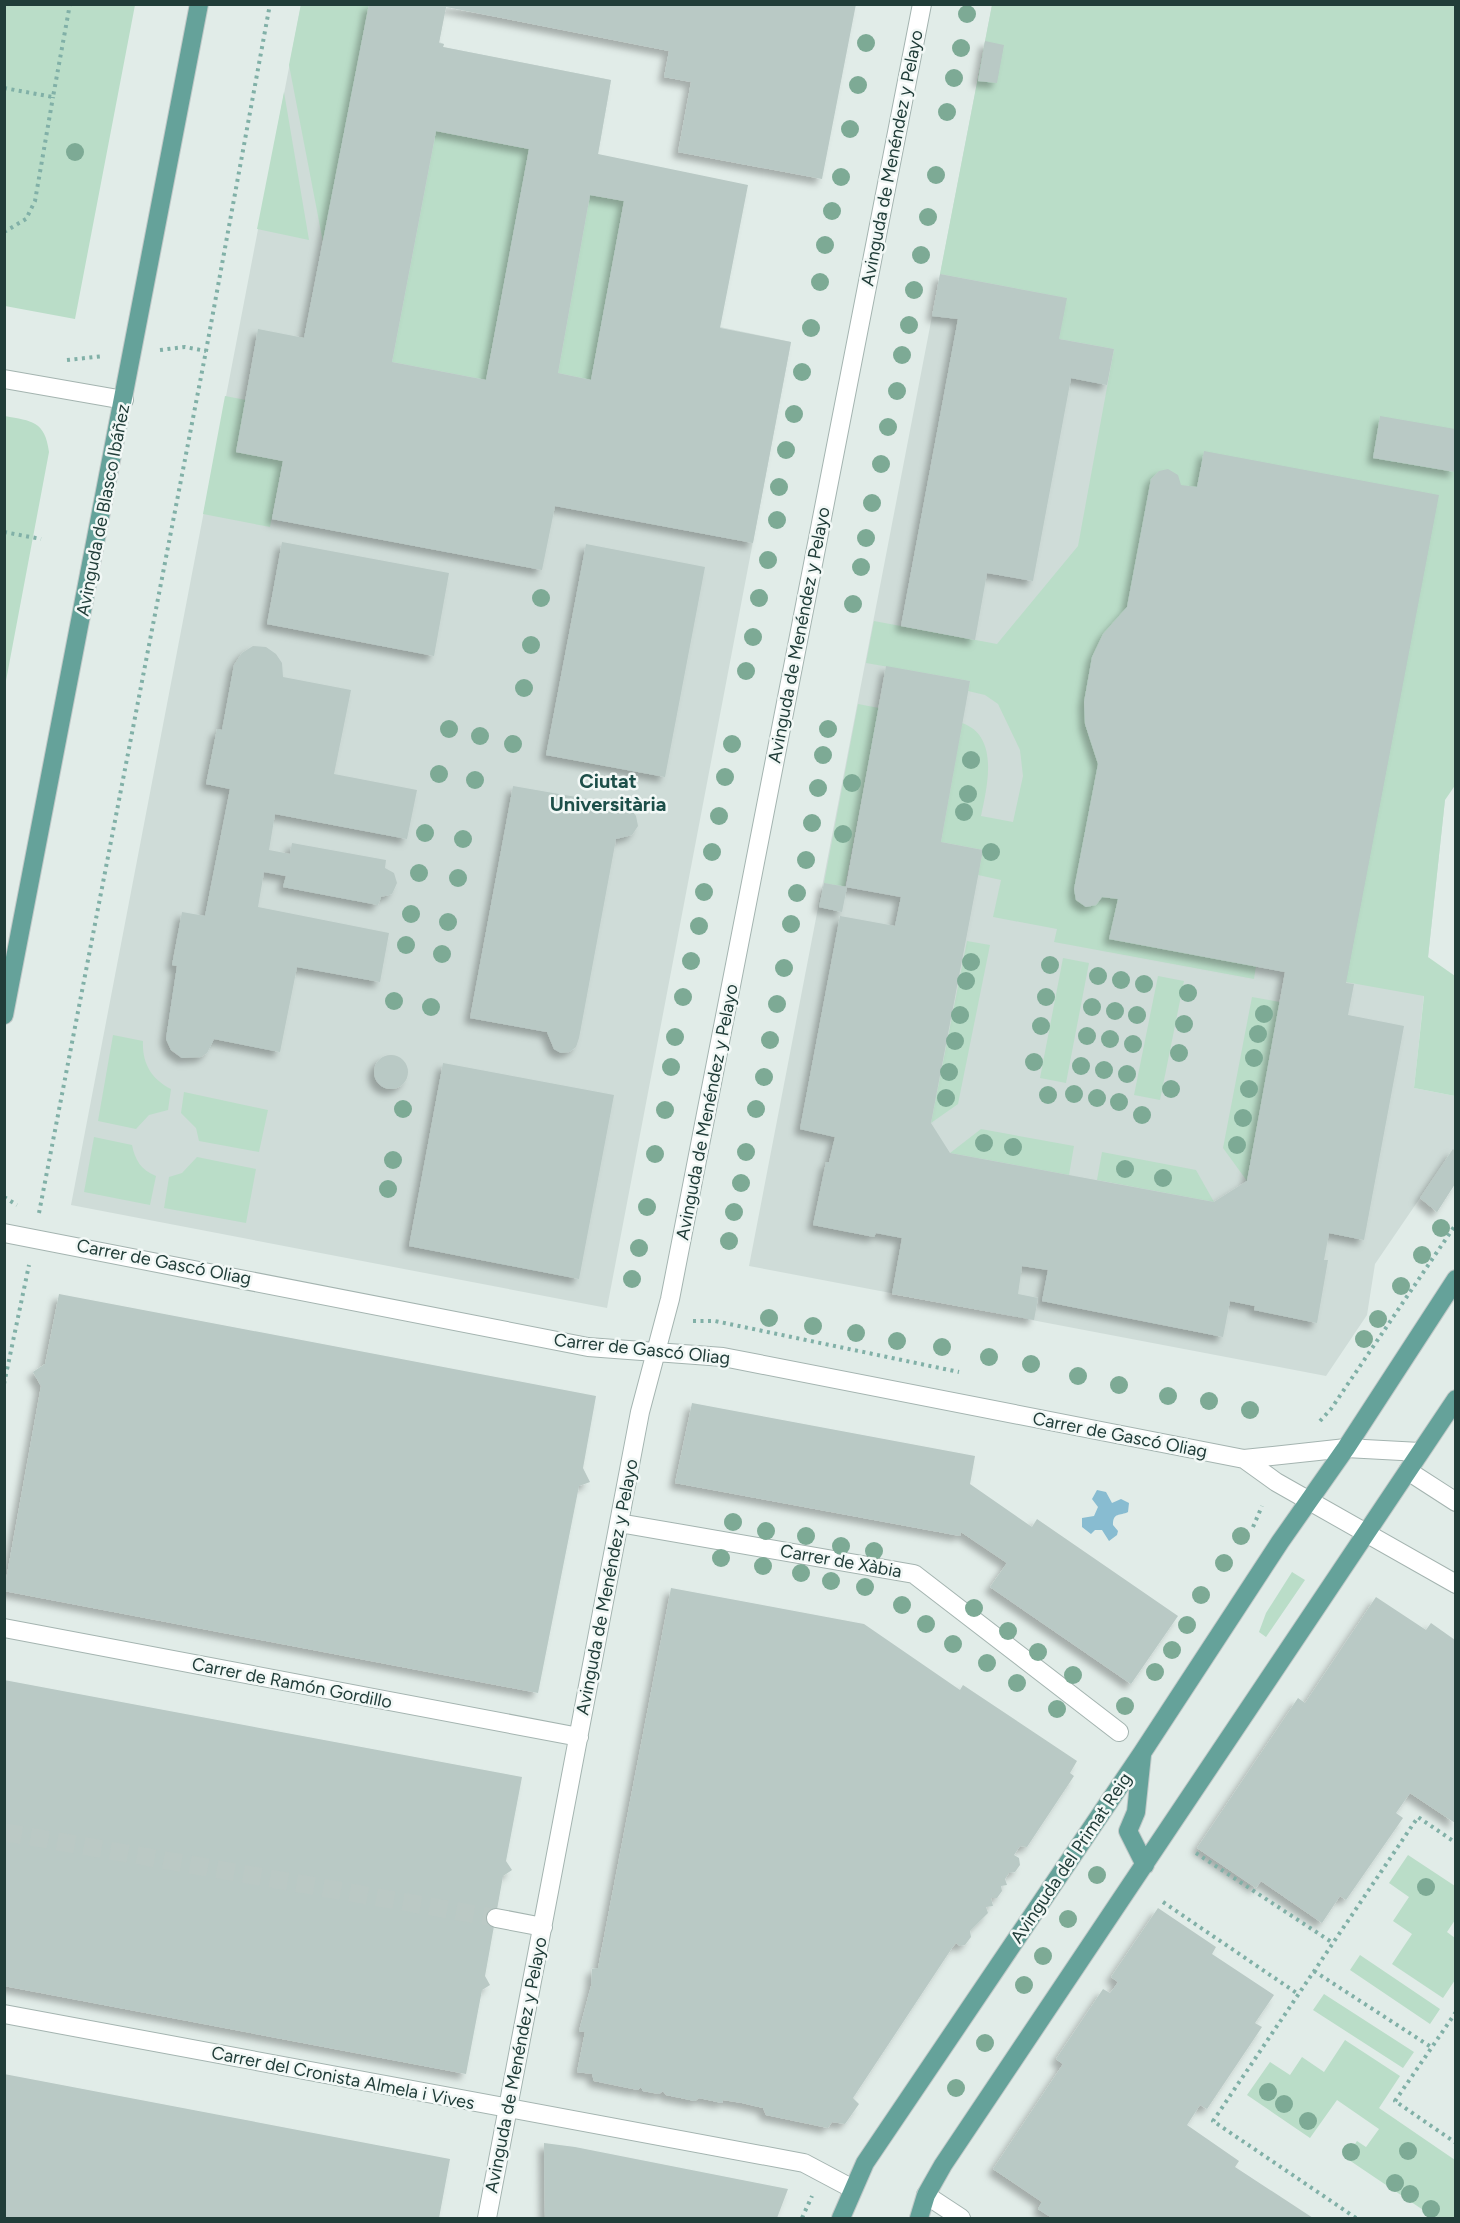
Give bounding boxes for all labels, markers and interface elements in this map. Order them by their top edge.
street label: Avinguda de Menéndez y Pelayo [856,28,928,288]
street label: Avinguda de Blasco Ibáñez [72,402,134,618]
street label: Avinguda de Menéndez y Pelayo [763,505,835,765]
district label: Ciutat Universitària [550,769,666,816]
street label: Avinguda de Menéndez y Pelayo [671,982,743,1242]
street label: Carrer de Gascó Oliag [75,1234,253,1290]
street label: Carrer de Gascó Oliag [553,1329,731,1369]
street label: Carrer de Gascó Oliag [1031,1407,1209,1463]
street label: Avinguda de Menéndez y Pelayo [571,1457,643,1717]
street label: Carrer de Xàbia [778,1539,904,1583]
street label: Carrer de Ramón Gordillo [190,1653,394,1713]
street label: Avinguda del Primat Reig [1006,1768,1136,1948]
street label: Avinguda de Menéndez y Pelayo [480,1935,552,2195]
street label: Carrer del Cronista Almela i Vives [210,2042,476,2114]

